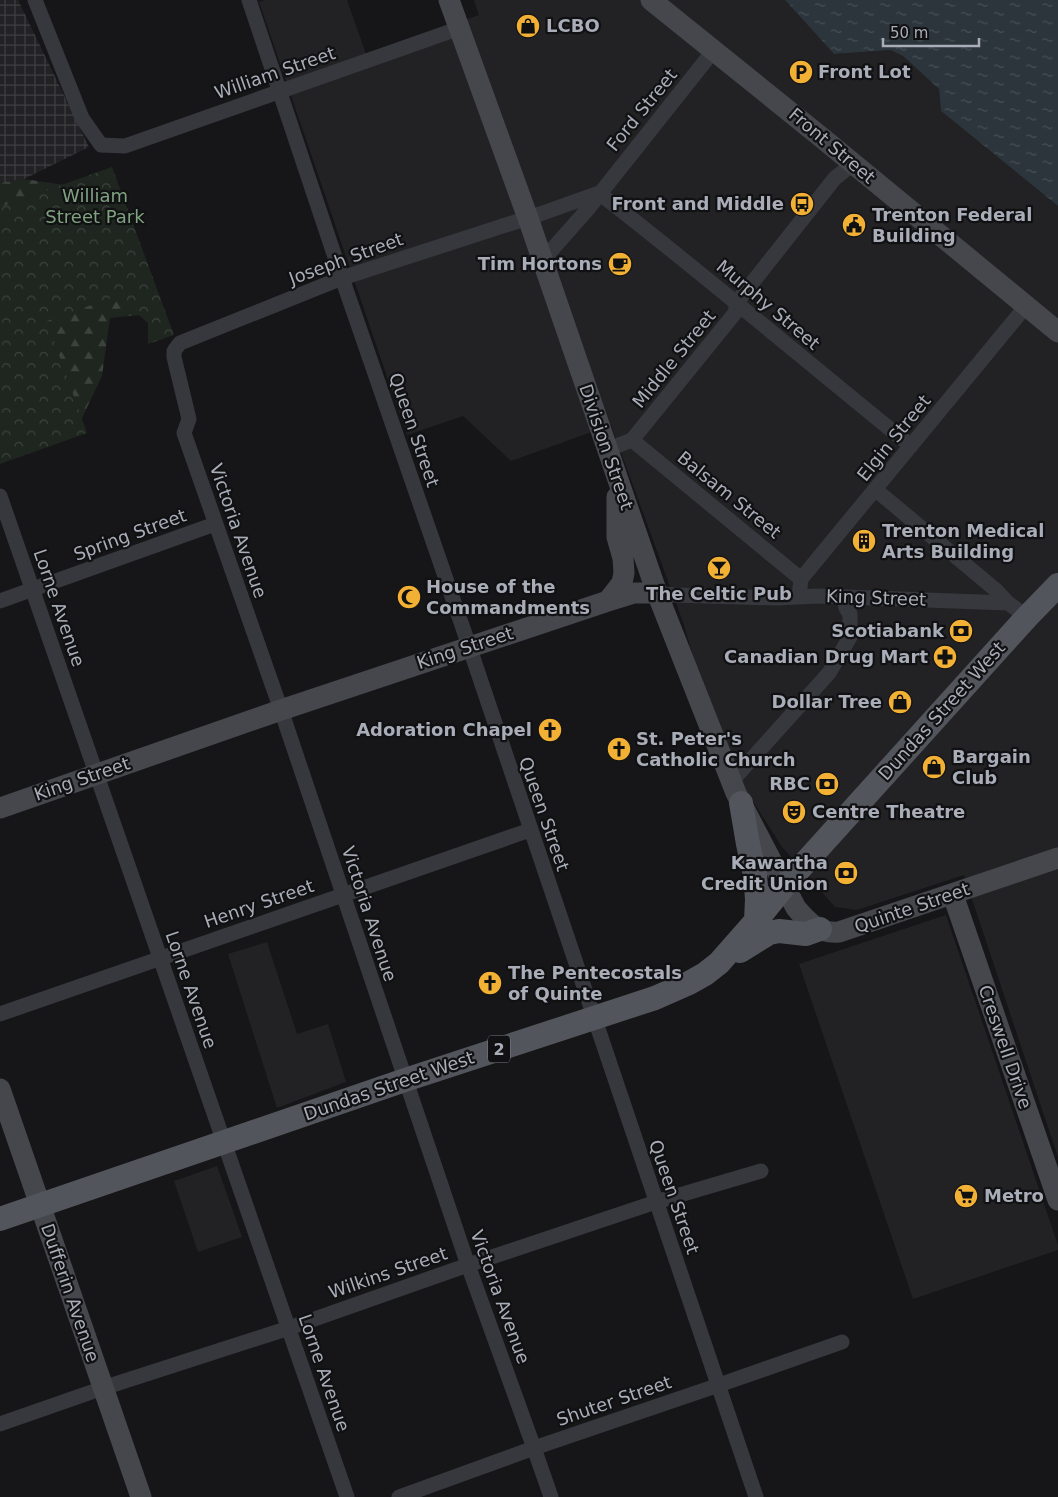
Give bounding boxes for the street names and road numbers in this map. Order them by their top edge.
street label: William Street [212,42,338,103]
street label: Ford Street [602,64,681,155]
street label: Front Street [785,104,880,188]
street label: Joseph Street [285,228,406,289]
street label: Murphy Street [712,255,824,354]
street label: Middle Street [628,305,719,412]
street label: Queen Street [385,370,444,490]
street label: Division Street [575,381,638,513]
street label: Elgin Street [853,390,935,485]
street label: Balsam Street [673,447,785,543]
street label: Victoria Avenue [206,461,271,601]
street label: Spring Street [71,504,189,565]
street label: Lorne Avenue [30,546,89,669]
street label: King Street [826,585,926,610]
street label: King Street [414,622,516,673]
street label: Dundas Street West [874,637,1009,784]
street label: King Street [31,752,133,805]
street label: Queen Street [515,754,574,874]
street label: Victoria Avenue [338,844,401,984]
street label: Henry Street [201,875,316,932]
street label: Quinte Street [851,878,972,937]
street label: Lorne Avenue [162,928,221,1051]
street label: Creswell Drive [974,982,1036,1112]
road number: 2 [488,1036,510,1062]
street label: Dundas Street West [301,1046,477,1125]
street label: Queen Street [645,1137,704,1257]
street label: Dufferin Avenue [37,1221,104,1365]
street label: Victoria Avenue [467,1227,534,1367]
street label: Wilkins Street [326,1242,450,1303]
street label: Lorne Avenue [295,1311,354,1434]
street label: Shuter Street [554,1371,674,1430]

